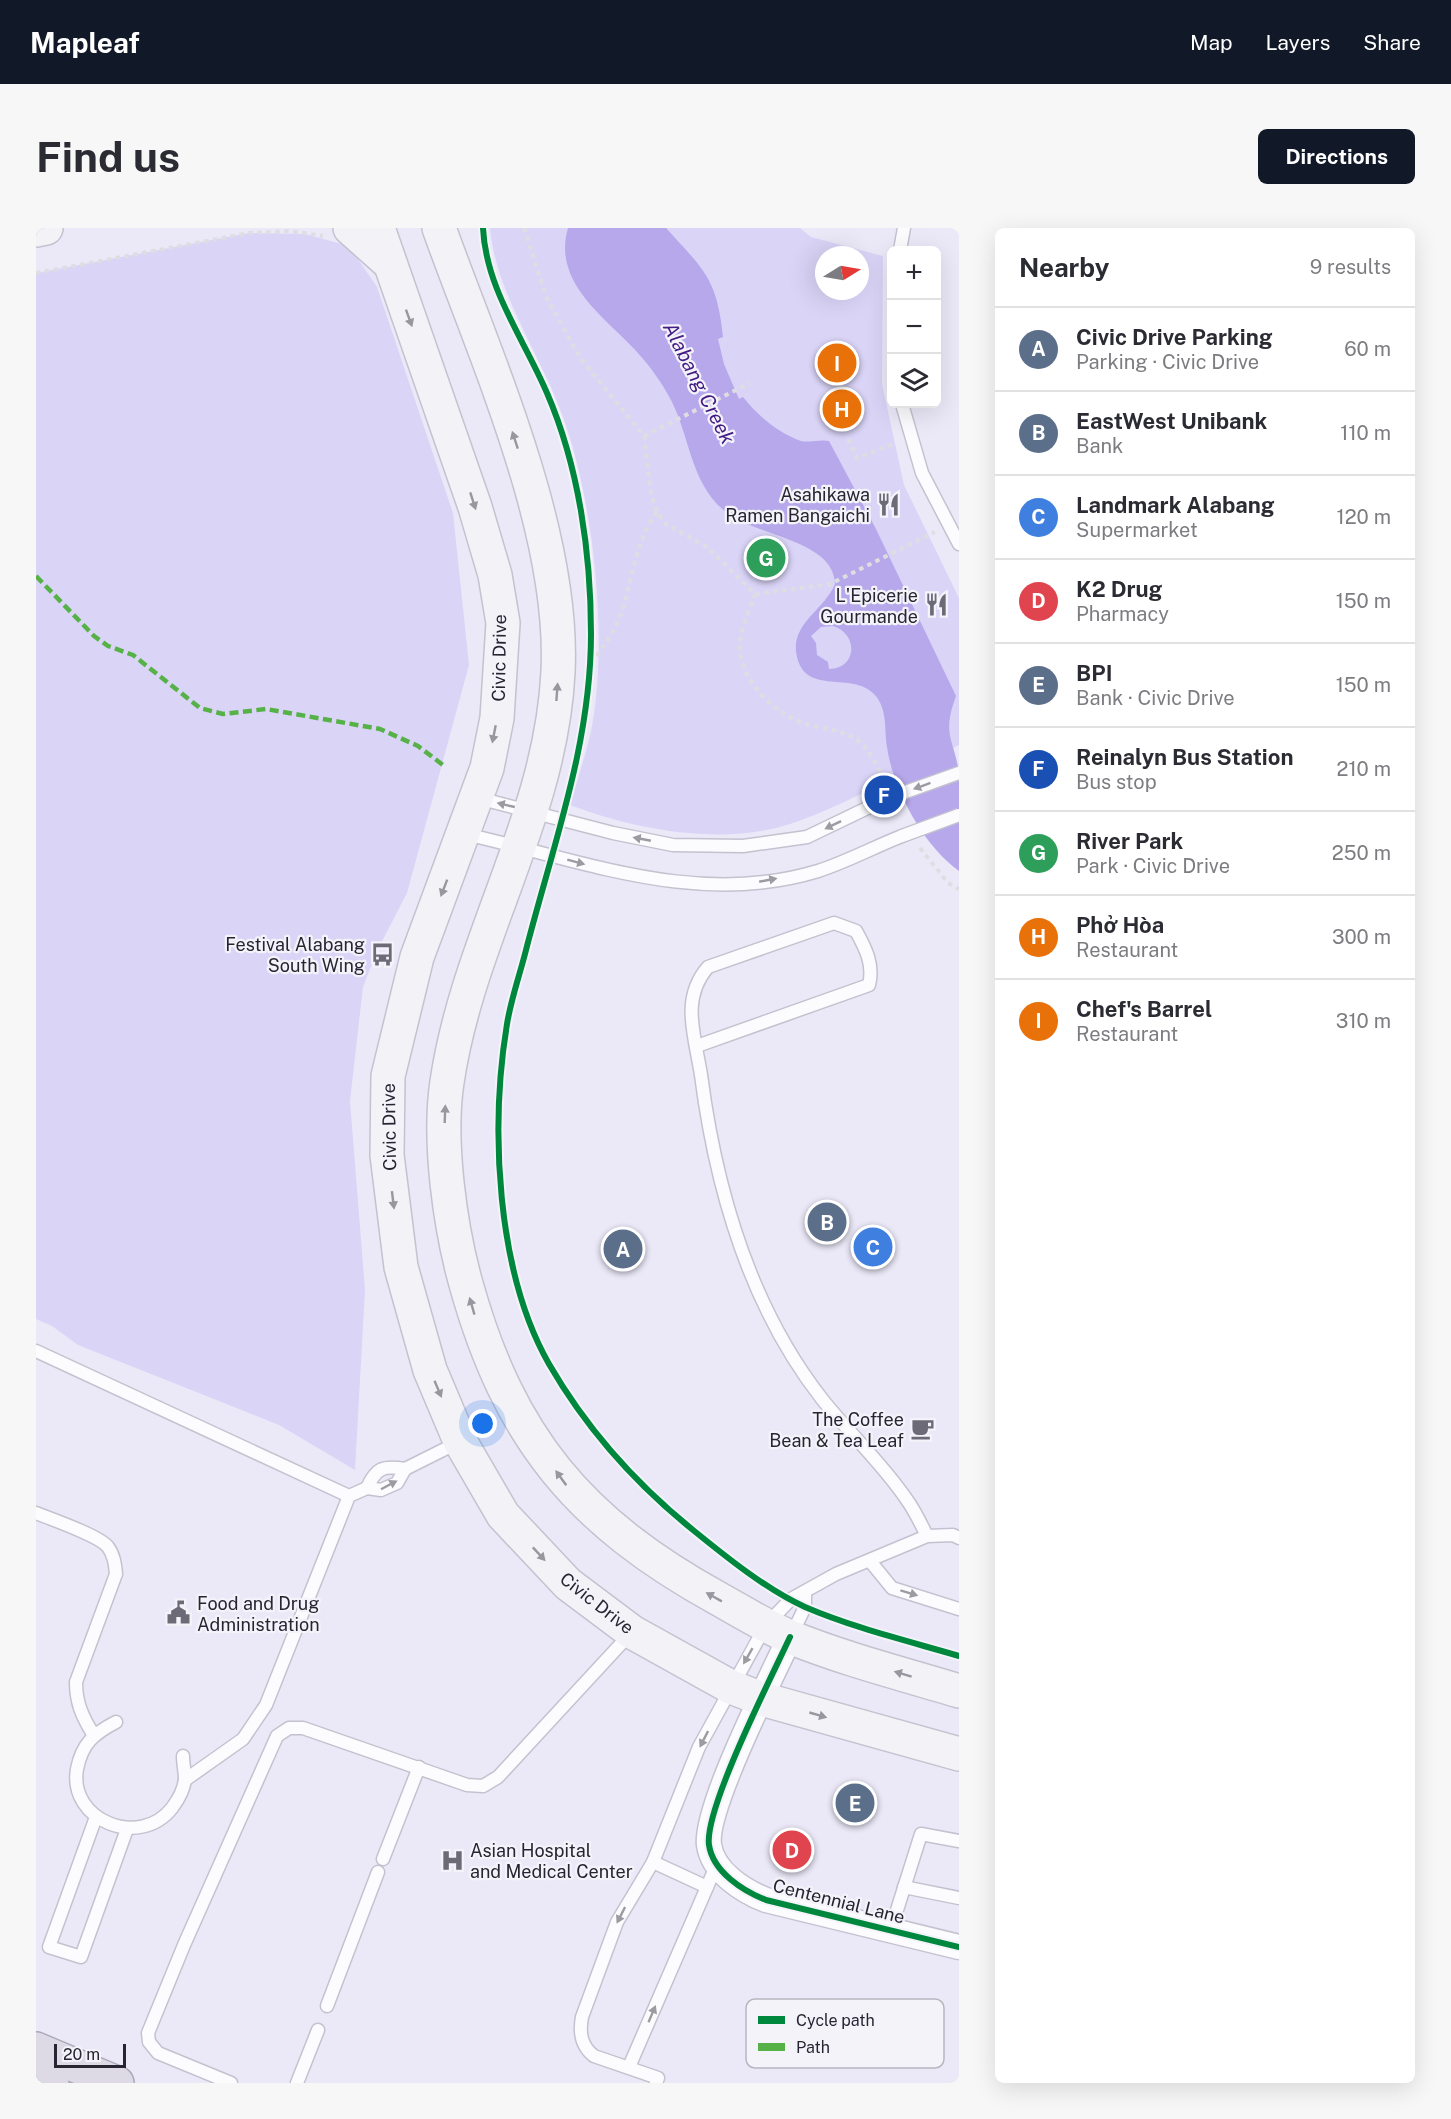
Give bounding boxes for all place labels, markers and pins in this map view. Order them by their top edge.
pin: I [818,340,856,386]
pin: H [822,386,862,432]
place label: Asahikawa Ramen Bangaichi [725,484,870,526]
restaurant icon: Asahikawa Ramen Bangaichi [875,491,901,517]
pin: G [746,536,786,580]
place label: L'Epicerie Gourmande [820,585,918,627]
restaurant icon: L'Epicerie Gourmande [923,592,949,618]
pin: F [864,772,904,818]
place label: Festival Alabang South Wing [225,934,365,976]
bus stop icon: Festival Alabang South Wing [370,941,396,967]
pin: B [808,1200,846,1244]
pin: C [854,1224,892,1270]
pin: A [604,1226,642,1272]
place label: The Coffee Bean & Tea Leaf [769,1409,904,1451]
cafe icon: The Coffee Bean & Tea Leaf [909,1416,935,1442]
place label: Food and Drug Administration [197,1593,320,1635]
public building icon: Food and Drug Administration [166,1600,192,1626]
pin: E [836,1780,874,1826]
pin: D [772,1828,812,1872]
place label: Asian Hospital and Medical Center [470,1840,633,1882]
hospital icon: Asian Hospital and Medical Center [439,1847,465,1873]

